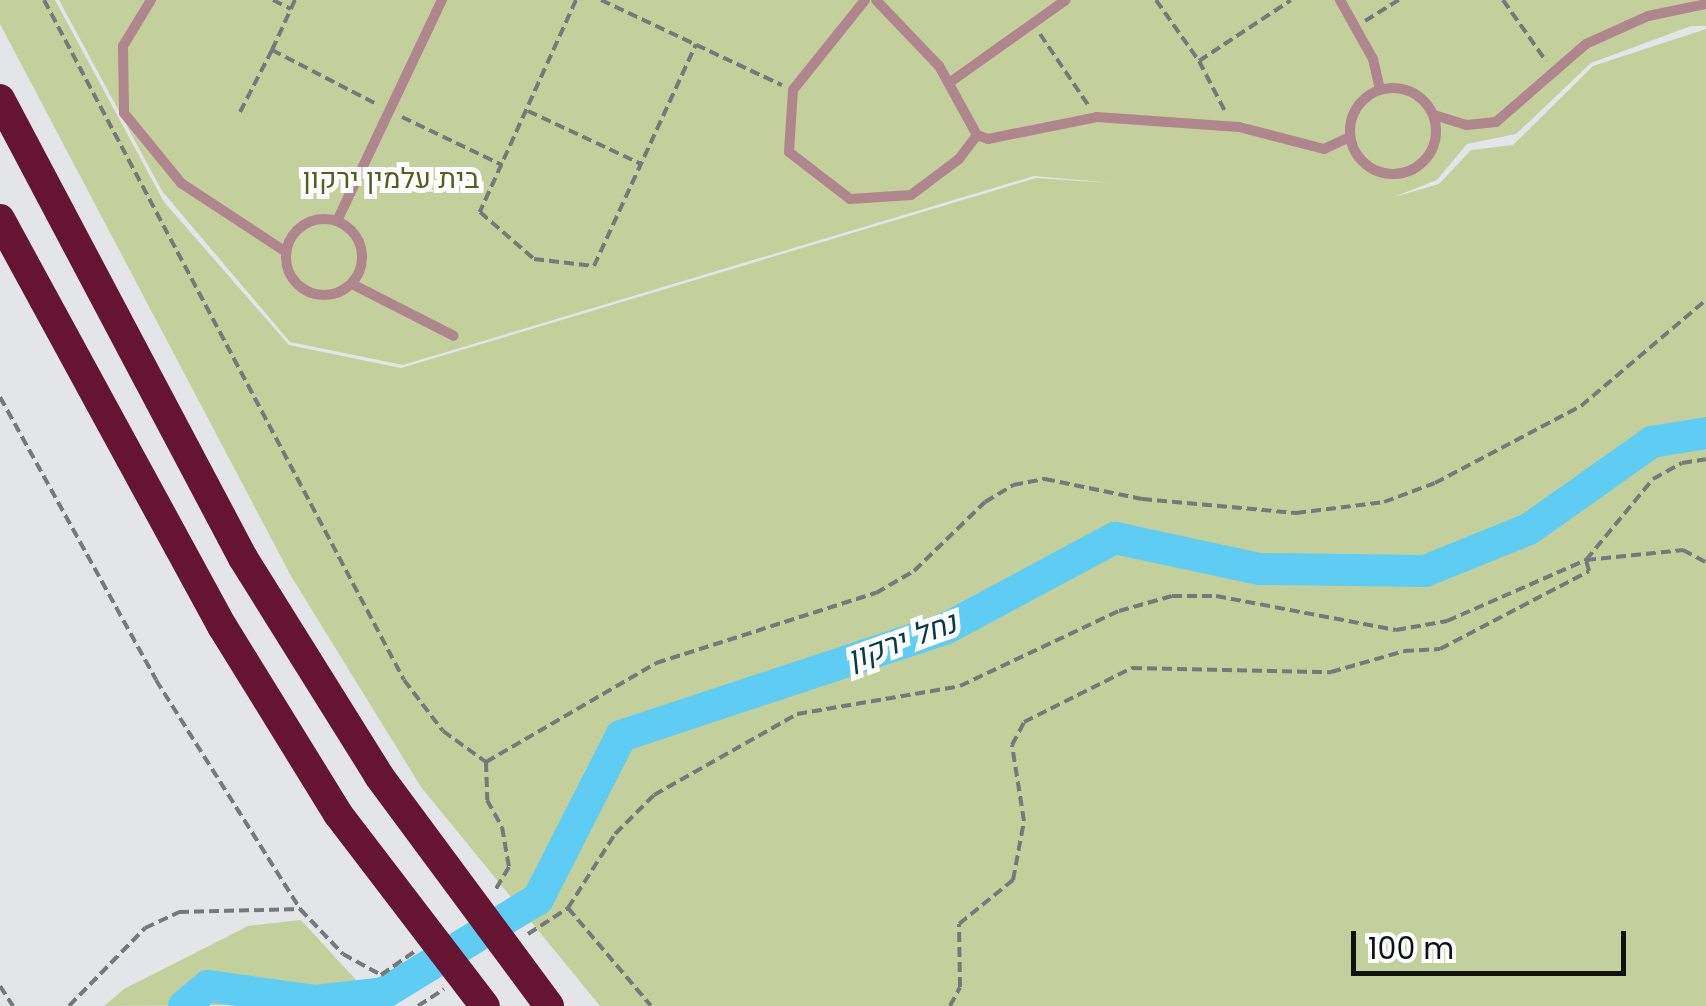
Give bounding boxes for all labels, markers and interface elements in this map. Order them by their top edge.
park label: בית עלמין ירקון [303,162,479,196]
water label: נחל ירקון [843,605,961,677]
scale bar [1356,911,1631,973]
text: 100 m [1368,927,1454,970]

